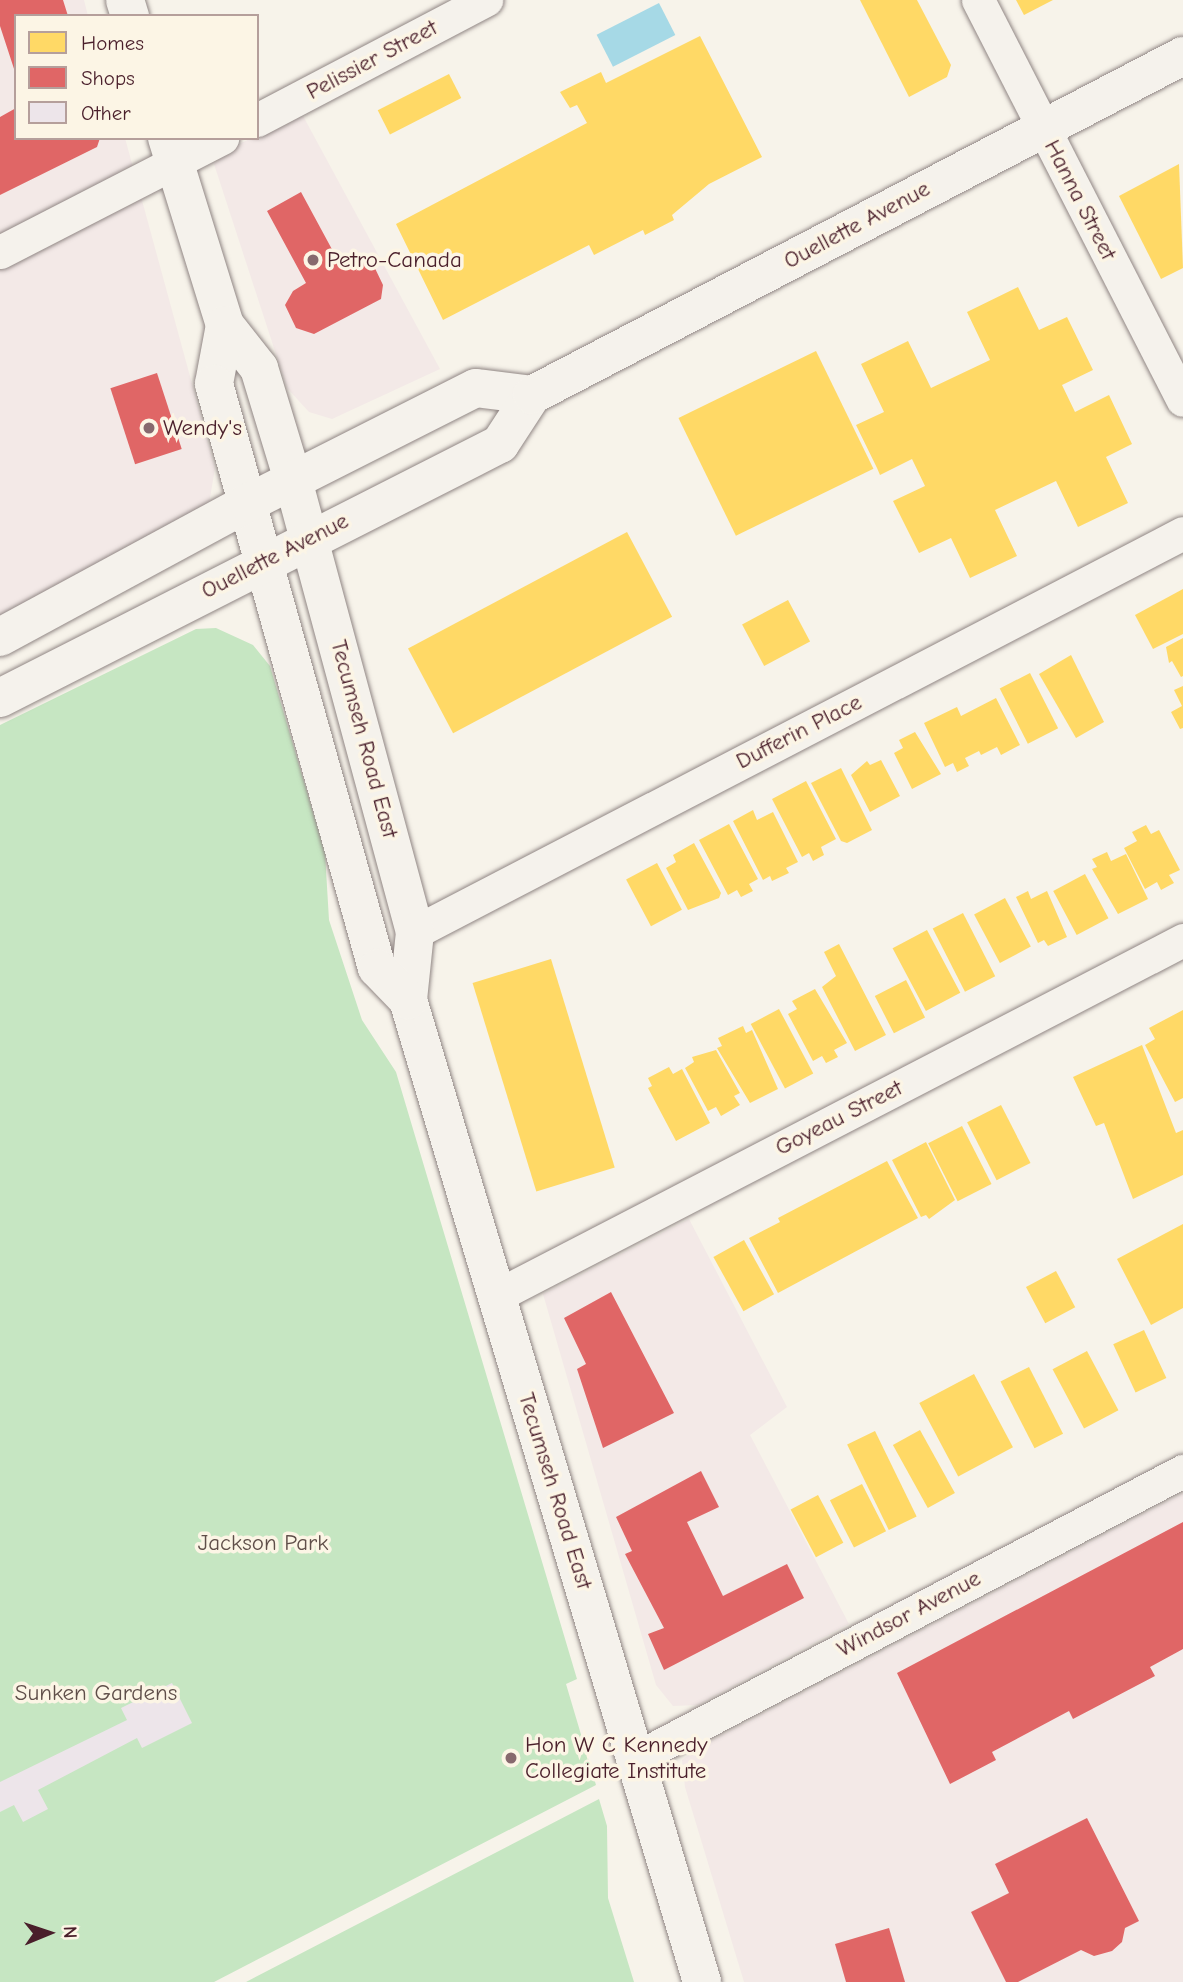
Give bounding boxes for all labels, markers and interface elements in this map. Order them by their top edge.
legend [14,14,259,140]
street label: Pelissier Street [302,14,442,106]
text: Homes [81,31,144,55]
text: Shops [81,66,135,90]
text: Other [81,101,131,125]
street label: Hanna Street [1038,135,1122,265]
street label: Ouellette Avenue [779,175,935,275]
place label: Petro-Canada [327,246,462,274]
marker: Petro-Canada [305,252,321,268]
place label: Wendy's [163,414,242,442]
marker: Wendy's [141,420,157,436]
street label: Ouellette Avenue [197,507,353,605]
street label: Tecumseh Road East [324,637,404,841]
street label: Dufferin Place [732,689,866,775]
street label: Goyeau Street [771,1074,907,1162]
street label: Tecumseh Road East [512,1390,598,1592]
park label: Jackson Park [198,1529,328,1557]
street label: Windsor Avenue [833,1565,985,1663]
park label: Sunken Gardens [15,1679,177,1707]
place label: Hon W C Kennedy Collegiate Institute [525,1731,707,1785]
marker: Hon W C Kennedy Collegiate Institute [503,1750,519,1766]
north arrow [14,1898,84,1968]
text: N [59,1926,81,1939]

